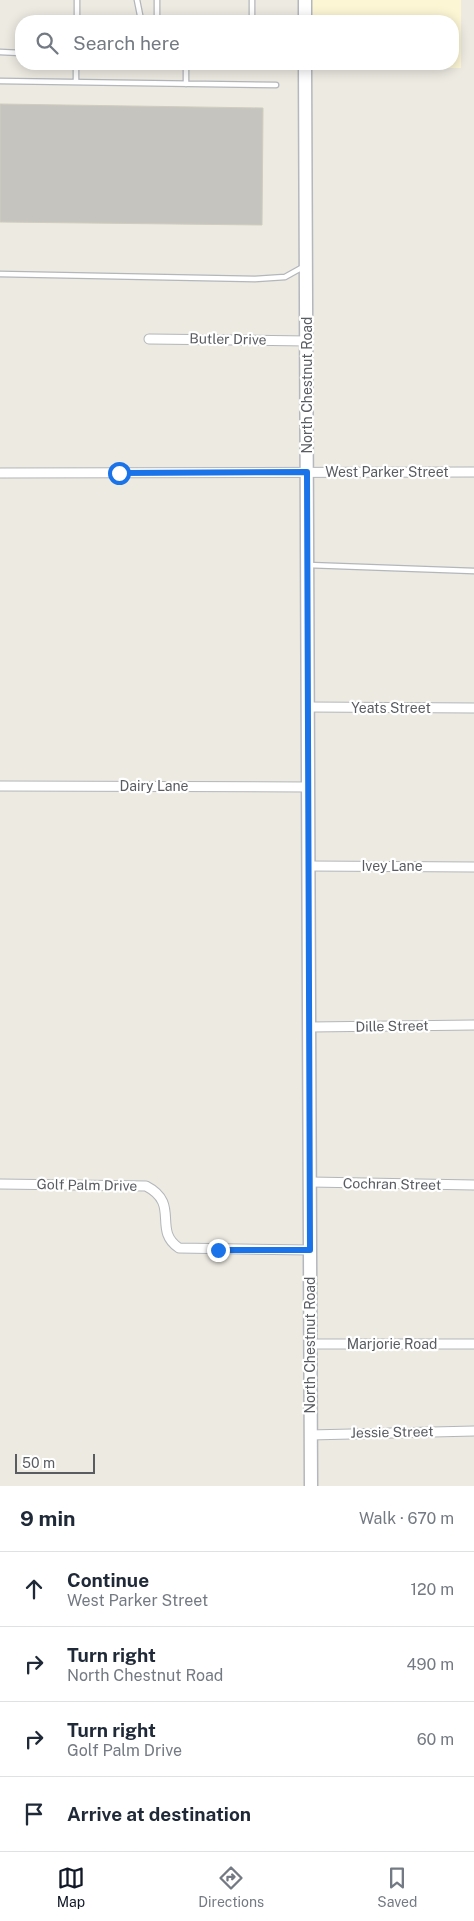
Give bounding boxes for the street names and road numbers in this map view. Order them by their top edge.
street label: North Chestnut Road [299,317,315,453]
street label: Butler Drive [189,330,267,348]
street label: West Parker Street [325,464,449,480]
street label: Yeats Street [351,700,431,716]
street label: Dairy Lane [119,778,189,794]
street label: Ivey Lane [361,858,423,874]
street label: Dille Street [355,1017,429,1035]
street label: Cochran Street [343,1175,441,1193]
street label: Golf Palm Drive [36,1176,138,1194]
street label: North Chestnut Road [302,1277,318,1413]
street label: Marjorie Road [347,1336,437,1352]
street label: Jessie Street [350,1423,434,1441]

